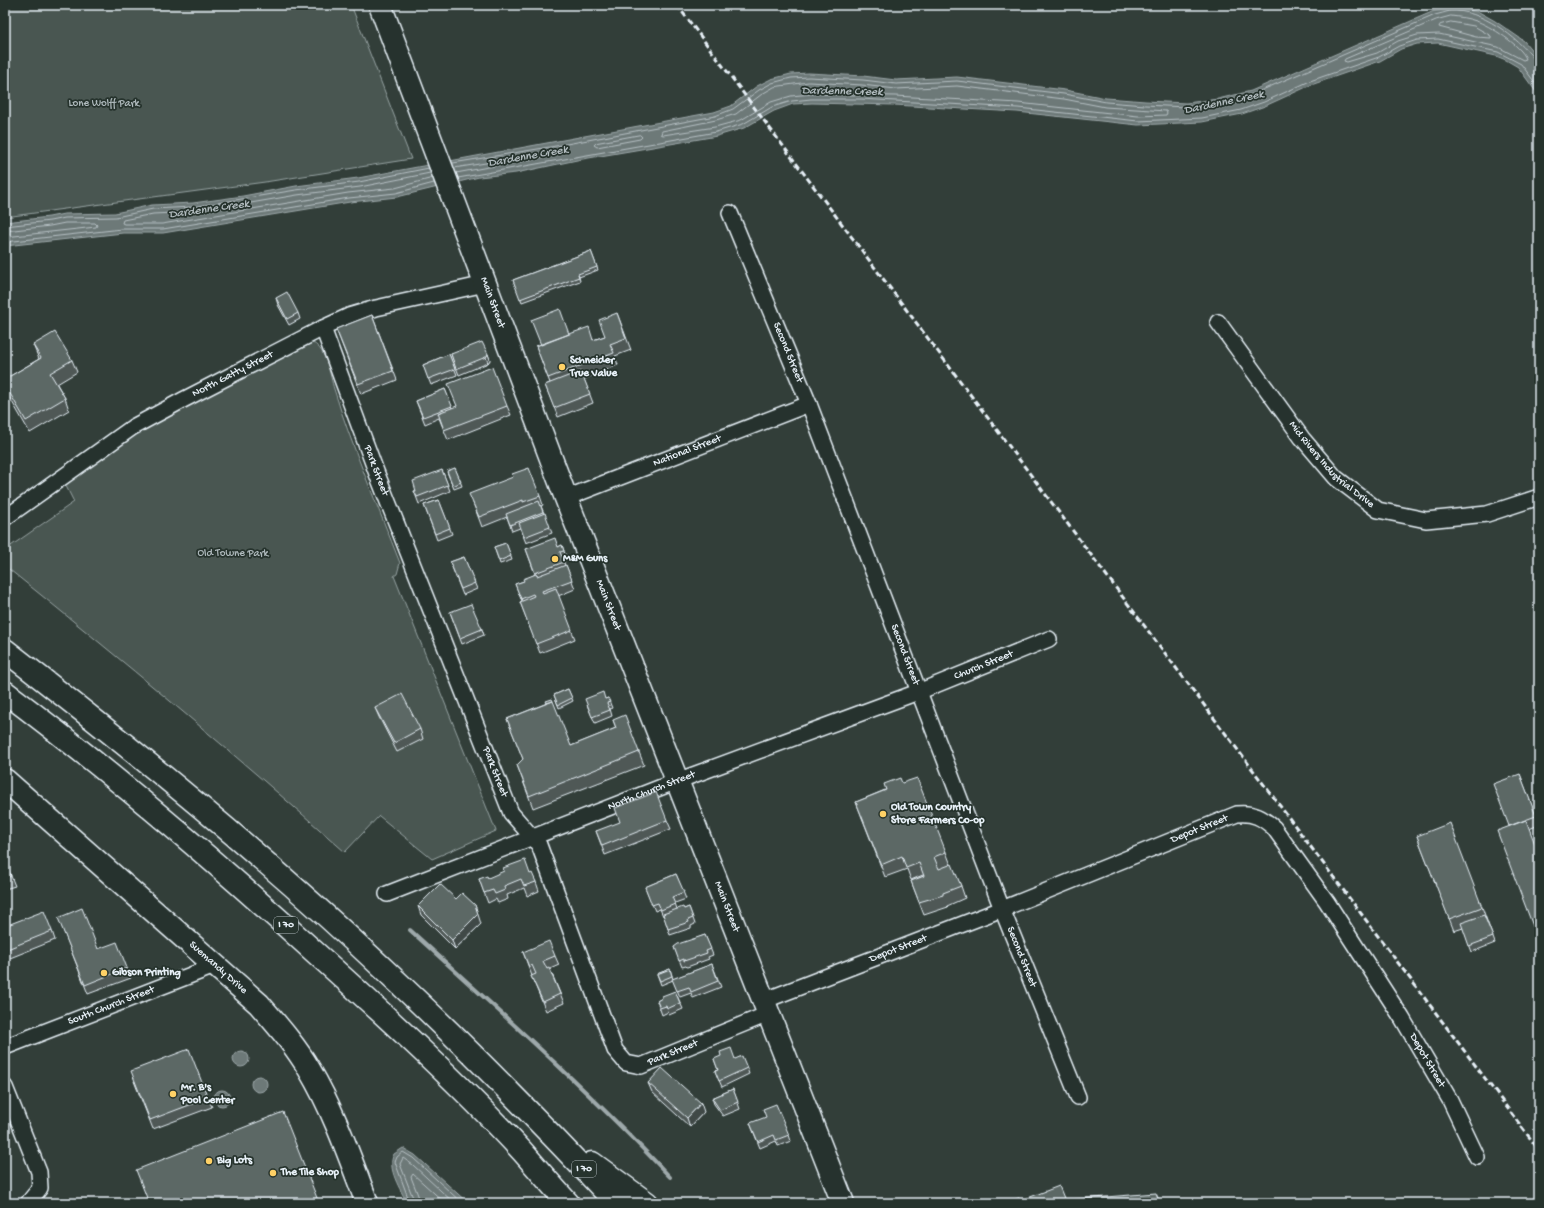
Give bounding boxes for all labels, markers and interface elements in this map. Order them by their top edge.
water label: Dardenne Creek [801,84,884,100]
water label: Dardenne Creek [1183,87,1267,118]
park label: Lone Wolff Park [68,97,141,110]
water label: Dardenne Creek [487,143,571,171]
water label: Dardenne Creek [168,197,252,223]
street label: Main Street [477,275,508,331]
street label: Second Street [770,321,806,386]
street label: North Gatty Street [190,348,277,400]
place label: Schneider True Value [569,355,618,380]
marker: Schneider True Value [557,362,567,372]
street label: Mid Rivers Industrial Drive [1286,419,1377,511]
street label: National Street [652,432,724,470]
street label: Park Street [361,443,392,499]
park label: Old Towne Park [197,548,270,560]
place label: M&M Guns [563,553,608,565]
marker: M&M Guns [550,554,560,564]
street label: Main Street [593,578,624,634]
street label: Second Street [888,623,922,688]
street label: Church Street [952,648,1016,683]
street label: Park Street [479,744,511,800]
street label: North Church Street [606,768,698,813]
place label: Old Town Country Store Farmers Co-op [891,801,985,827]
marker: Old Town Country Store Farmers Co-op [878,809,888,819]
street label: Depot Street [1168,812,1231,846]
street label: Main Street [711,880,742,935]
road number: I 70 [274,917,298,933]
street label: Second Street [1004,925,1039,990]
street label: Depot Street [867,932,930,966]
street label: Suemandy Drive [186,939,250,997]
place label: Gibson Printing [112,966,181,980]
marker: Gibson Printing [99,968,109,978]
street label: South Church Street [66,983,158,1028]
street label: Depot Street [1406,1031,1448,1091]
street label: Park Street [645,1037,701,1069]
place label: Mr. B's Pool Center [180,1082,236,1107]
marker: Mr. B's Pool Center [168,1089,178,1099]
place label: Big Lots [216,1154,253,1168]
marker: Big Lots [204,1156,214,1166]
road number: I 70 [572,1161,596,1177]
place label: The Tile Shop [280,1167,339,1179]
marker: The Tile Shop [268,1168,278,1178]

